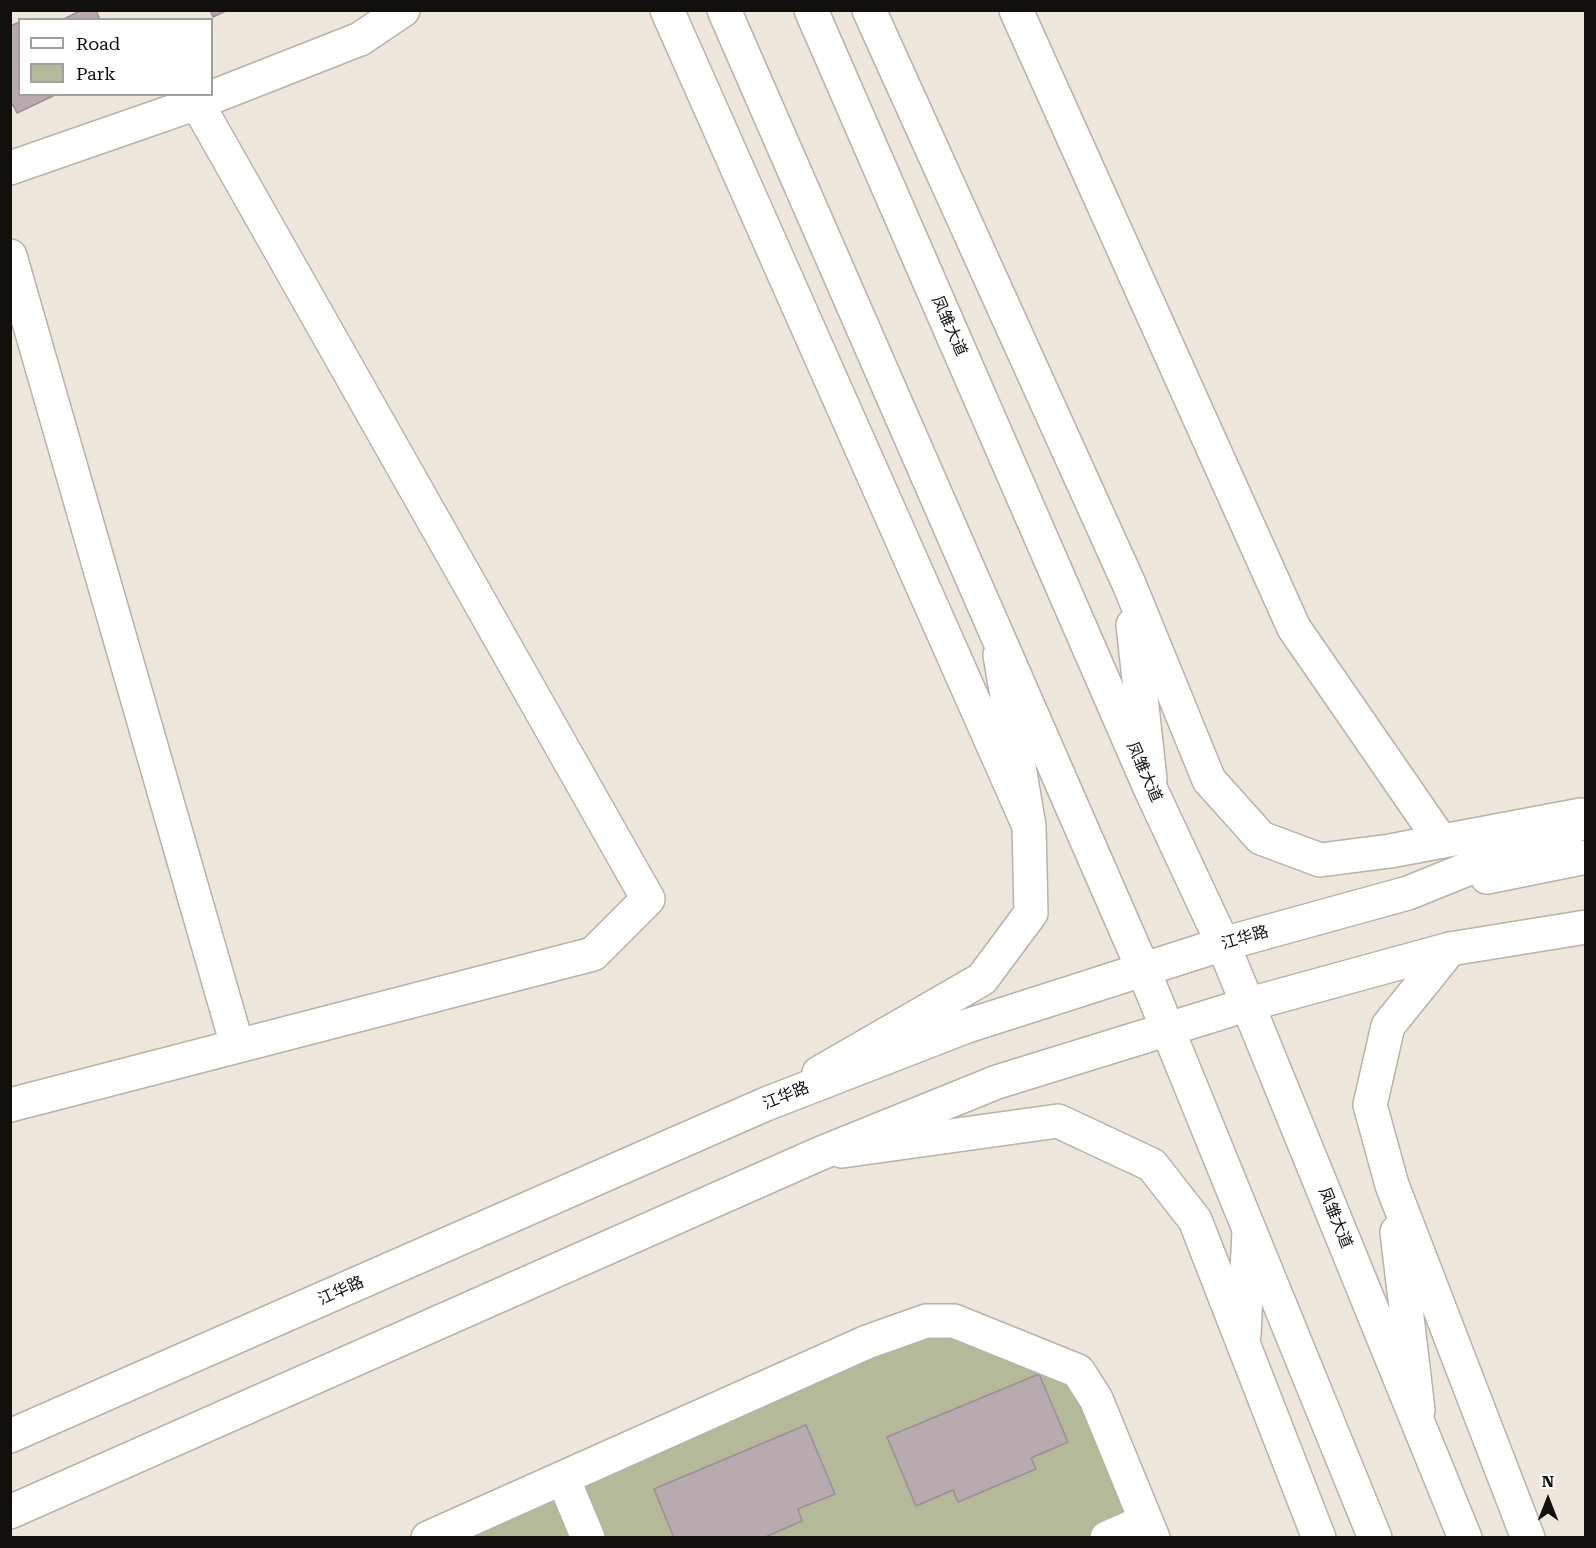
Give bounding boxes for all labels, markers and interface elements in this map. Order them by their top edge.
legend [18,18,213,96]
text: Road [76,33,120,54]
text: Park [76,63,116,84]
street label: 凤雏大道 [927,293,971,359]
street label: 凤雏大道 [1122,739,1166,805]
street label: 江华路 [1219,922,1271,954]
street label: 江华路 [760,1078,812,1114]
street label: 凤雏大道 [1314,1185,1356,1251]
street label: 江华路 [315,1272,367,1310]
north arrow [1518,1470,1578,1530]
text: N [1542,1472,1554,1491]

